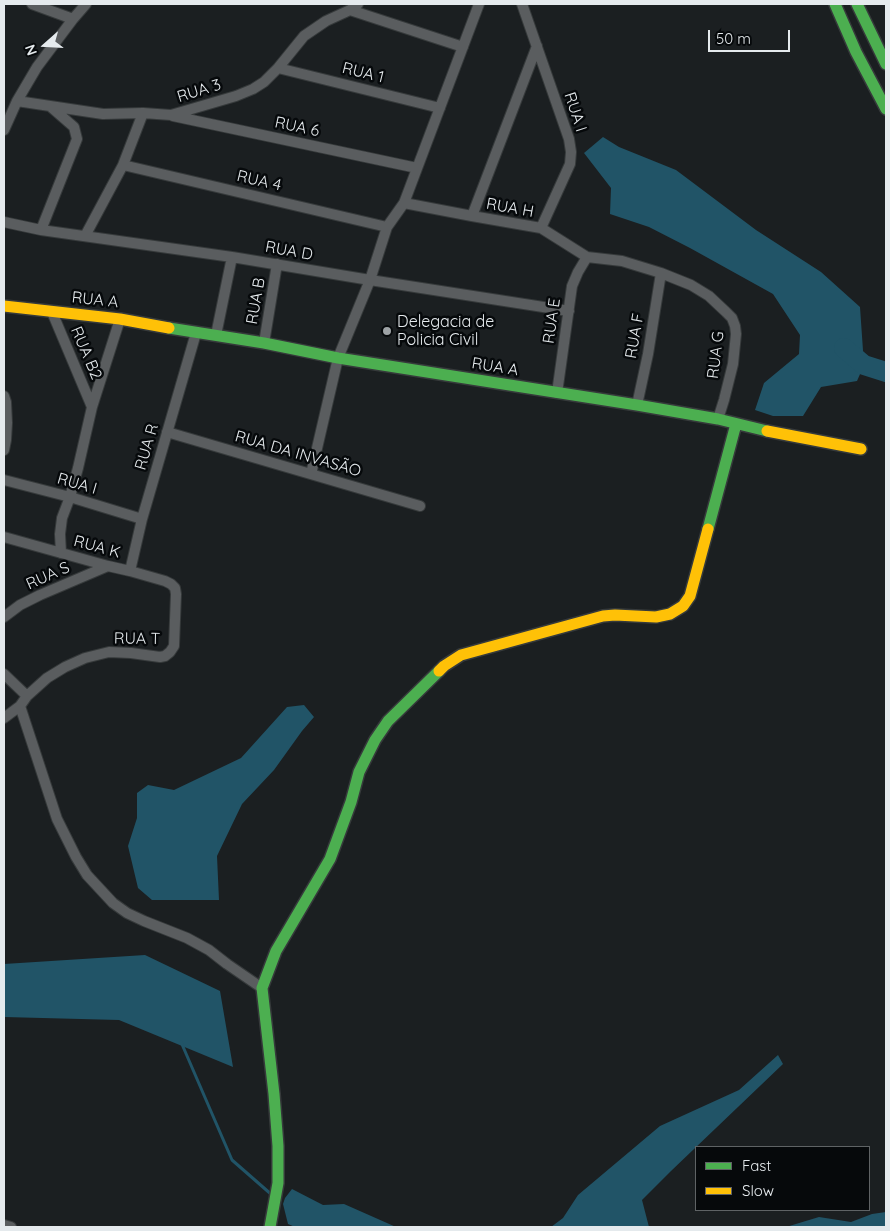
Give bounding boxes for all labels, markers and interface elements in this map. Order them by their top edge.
north arrow [20,20,70,70]
scale bar [710,20,792,52]
text: 50 m [716,29,751,48]
text: N [21,42,41,58]
street label: RUA 1 [340,59,386,87]
street label: RUA 3 [175,75,223,107]
street label: RUA I [560,90,590,134]
street label: RUA 6 [273,113,321,141]
street label: RUA 4 [235,167,283,195]
street label: RUA H [485,194,535,222]
street label: RUA D [264,237,314,265]
street label: RUA B [242,276,270,326]
street label: RUA A [71,288,119,312]
street label: RUA E [539,297,565,345]
place label: Delegacia de Policia Civil [397,312,494,350]
street label: RUA F [622,312,648,360]
street label: RUA B2 [66,324,106,382]
marker: Delegacia de Policia Civil [381,325,393,337]
street label: RUA G [704,330,728,380]
street label: RUA A [470,354,520,380]
street label: RUA R [131,422,163,472]
street label: RUA DA INVASÃO [233,427,363,481]
street label: RUA I [55,469,99,499]
street label: RUA K [72,532,122,562]
street label: RUA S [23,558,73,594]
street label: RUA T [114,629,160,649]
legend [695,1146,870,1211]
text: Fast [742,1156,771,1175]
text: Slow [742,1181,774,1200]

